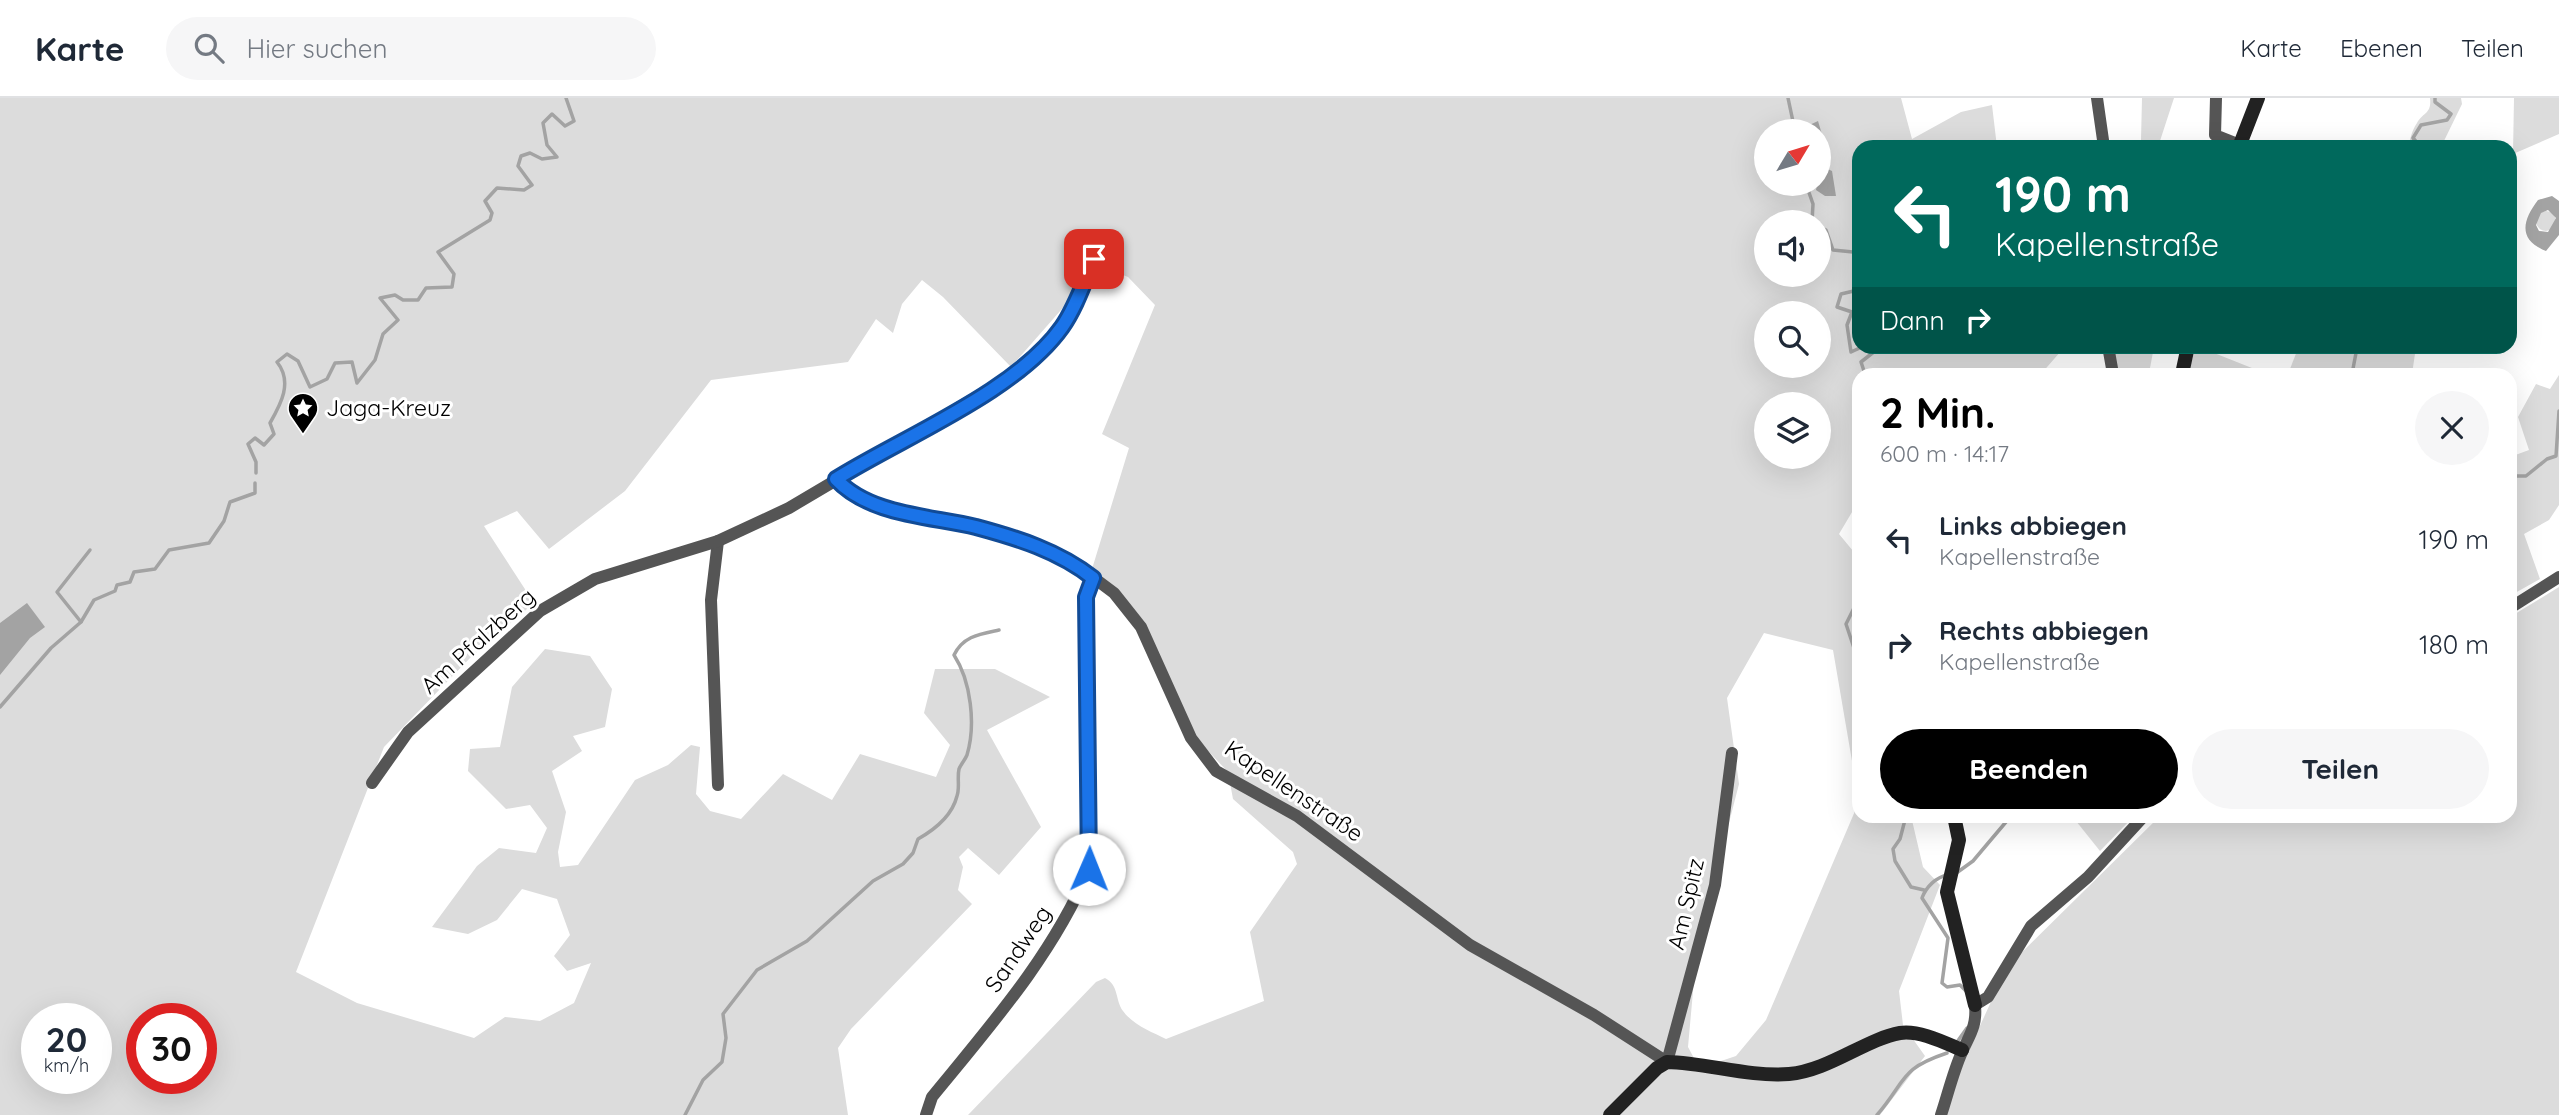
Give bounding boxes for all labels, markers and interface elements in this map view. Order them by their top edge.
search box [166,17,656,80]
text: Karte [35,28,124,69]
icon: search [190,29,228,67]
text: Hier suchen [246,32,388,65]
text: Karte [2240,33,2302,63]
text: Ebenen [2340,33,2423,63]
text: Teilen [2461,33,2524,63]
north arrow [1754,119,1830,196]
map controls [1754,119,1831,469]
text: 190 m [1995,163,2131,224]
icon: left [1880,168,1971,259]
button: sound [1754,210,1831,287]
text: Kapellenstraße [1995,224,2219,264]
pin [1064,229,1124,289]
icon: arrive [1075,240,1113,278]
button: search [1754,301,1831,378]
icon: right [1959,301,1997,339]
text: Dann [1880,304,1945,337]
text: 2 Min. [1880,386,1995,439]
place icon: Jaga-Kreuz [286,391,320,435]
button: close [2415,391,2489,465]
button: layers [1754,392,1831,469]
place label: Jaga-Kreuz [326,393,451,422]
text: 600 m · 14:17 [1880,439,2009,468]
text: Links abbiegen [1939,509,2127,542]
icon: left [1880,521,1918,559]
text: 190 m [2419,523,2489,556]
text: Kapellenstraße [1939,542,2100,571]
street label: Am Pfalzberg [414,582,541,700]
text: Rechts abbiegen [1939,614,2149,647]
icon: right [1880,626,1918,664]
text: 180 m [2419,628,2489,661]
text: Kapellenstraße [1939,647,2100,676]
button: Beenden [1880,729,2178,809]
button: Teilen [2192,729,2489,809]
street label: Kapellenstraße [1219,734,1369,848]
position arrow [1052,832,1126,906]
street label: Am Spitz [1661,855,1710,952]
street label: Sandweg [978,900,1057,998]
speed limit sign: 30 [126,1003,217,1094]
text: 20 [46,1017,87,1061]
text: km/h [44,1054,89,1077]

